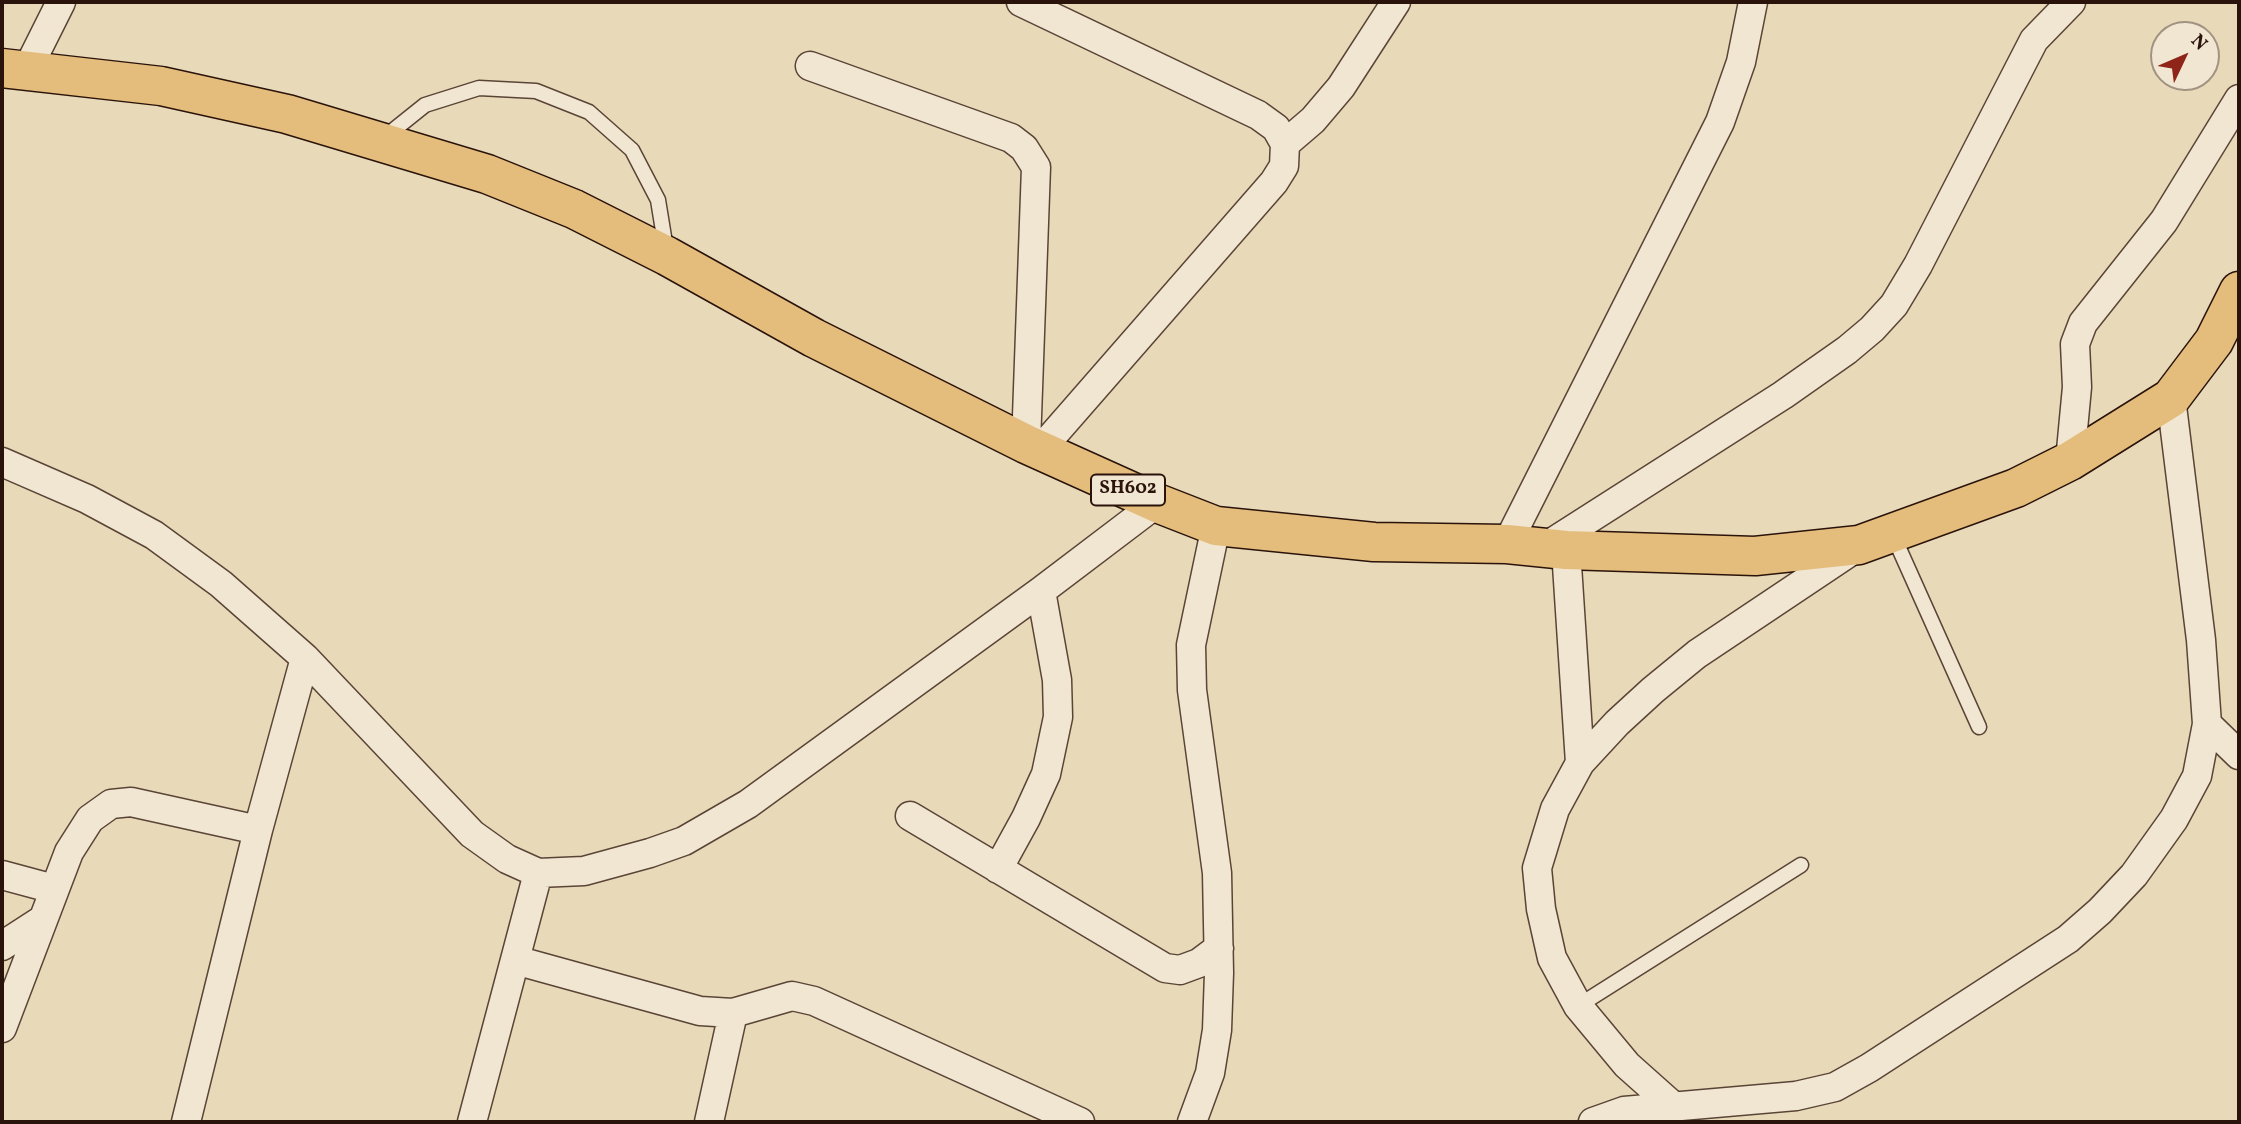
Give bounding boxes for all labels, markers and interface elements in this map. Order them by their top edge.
north arrow [2150,21,2220,91]
text: N [2185,29,2213,57]
road number: SH602 [1091,475,1165,505]

